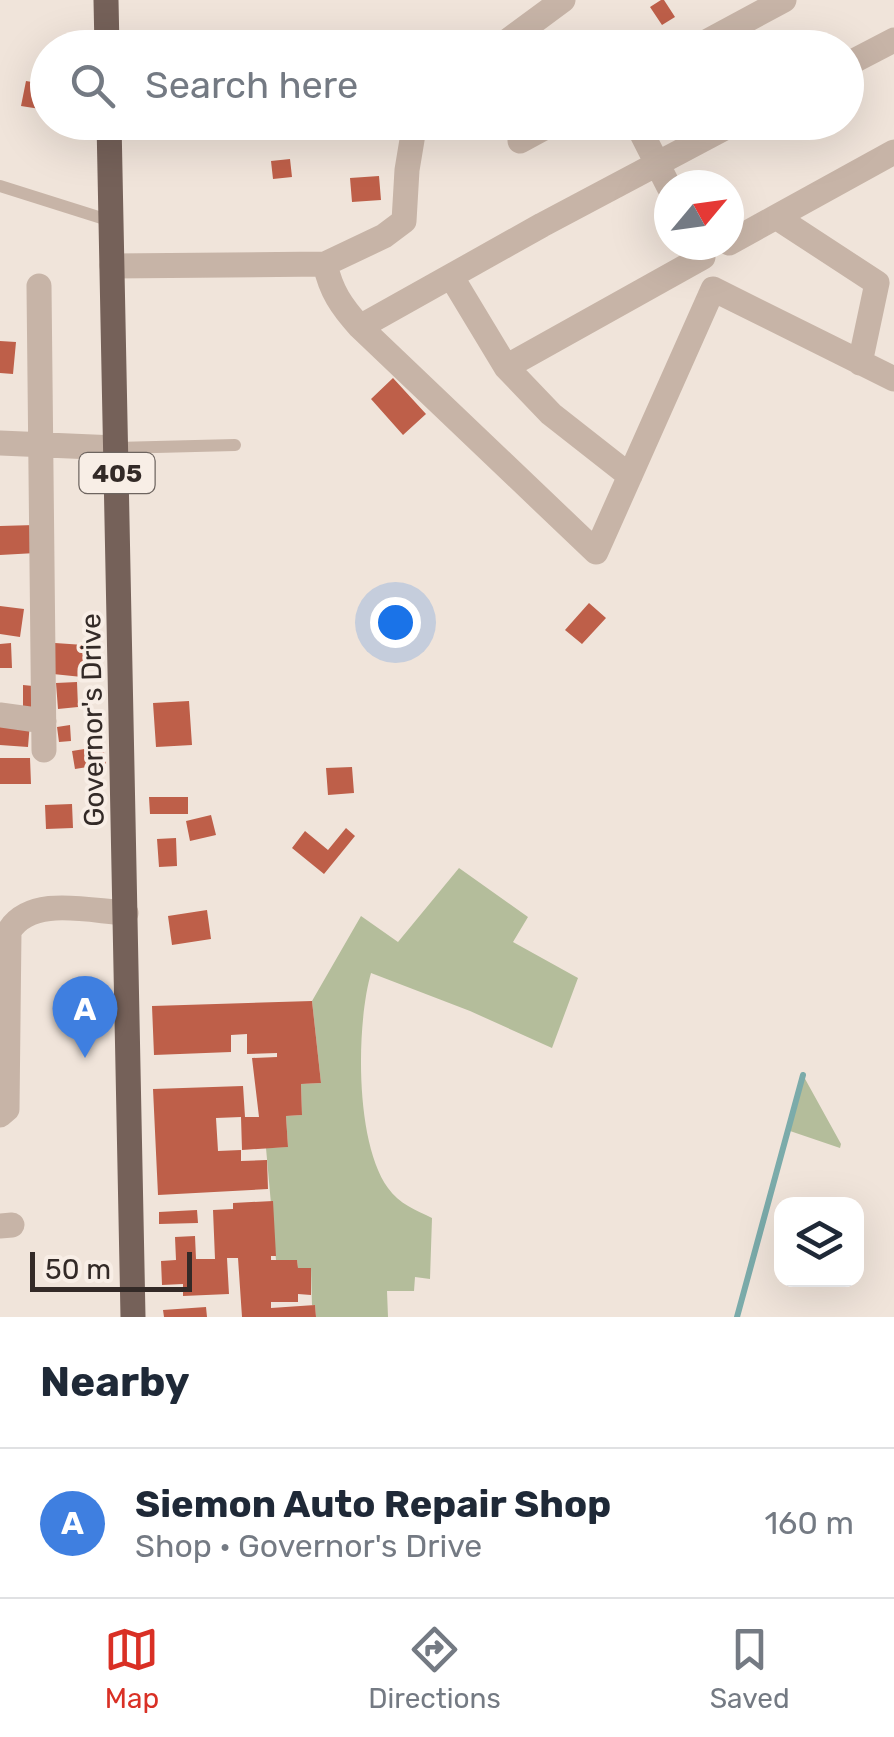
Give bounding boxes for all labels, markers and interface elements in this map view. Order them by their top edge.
search box [30,30,864,140]
icon: search [65,58,120,113]
text: Search here [145,62,358,108]
north arrow [654,170,744,260]
road number: 405 [80,453,154,493]
your location [370,597,421,648]
street label: Governor's Drive [74,613,111,827]
pin: A [52,976,118,1058]
map controls [774,1197,864,1287]
button: layers [774,1197,864,1287]
scale bar [30,1247,192,1292]
text: 50 m [45,1253,111,1286]
text: Nearby [40,1357,190,1407]
text: Siemon Auto Repair Shop [135,1481,611,1527]
text: A [61,1504,84,1542]
text: 160 m [764,1504,854,1542]
text: Shop · Governor's Drive [135,1527,482,1565]
tab: Map [104,1622,159,1715]
tab: Directions [368,1622,501,1715]
tab: Saved [710,1622,790,1715]

